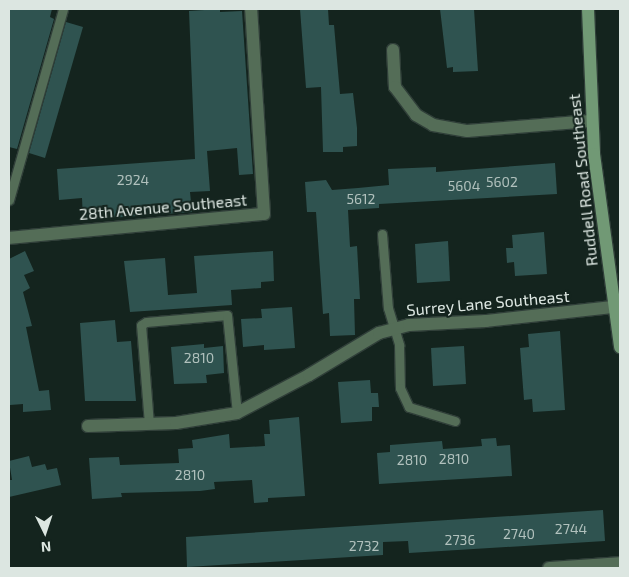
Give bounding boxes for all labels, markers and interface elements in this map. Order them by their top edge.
street label: Ruddell Road Southeast [564,93,602,267]
house number: 2924 [117,172,149,188]
house number: 5602 [486,174,518,190]
house number: 5604 [448,178,480,194]
street label: 28th Avenue Southeast [78,190,248,224]
house number: 5612 [347,191,375,207]
street label: Surrey Lane Southeast [406,286,570,320]
house number: 2810 [184,350,214,366]
house number: 2810 [439,451,469,467]
house number: 2810 [397,452,427,468]
house number: 2810 [175,467,205,483]
north arrow [20,507,70,557]
house number: 2744 [555,521,587,537]
house number: 2740 [503,526,535,542]
house number: 2736 [445,532,475,548]
house number: 2732 [349,538,379,554]
text: N [40,539,52,556]

